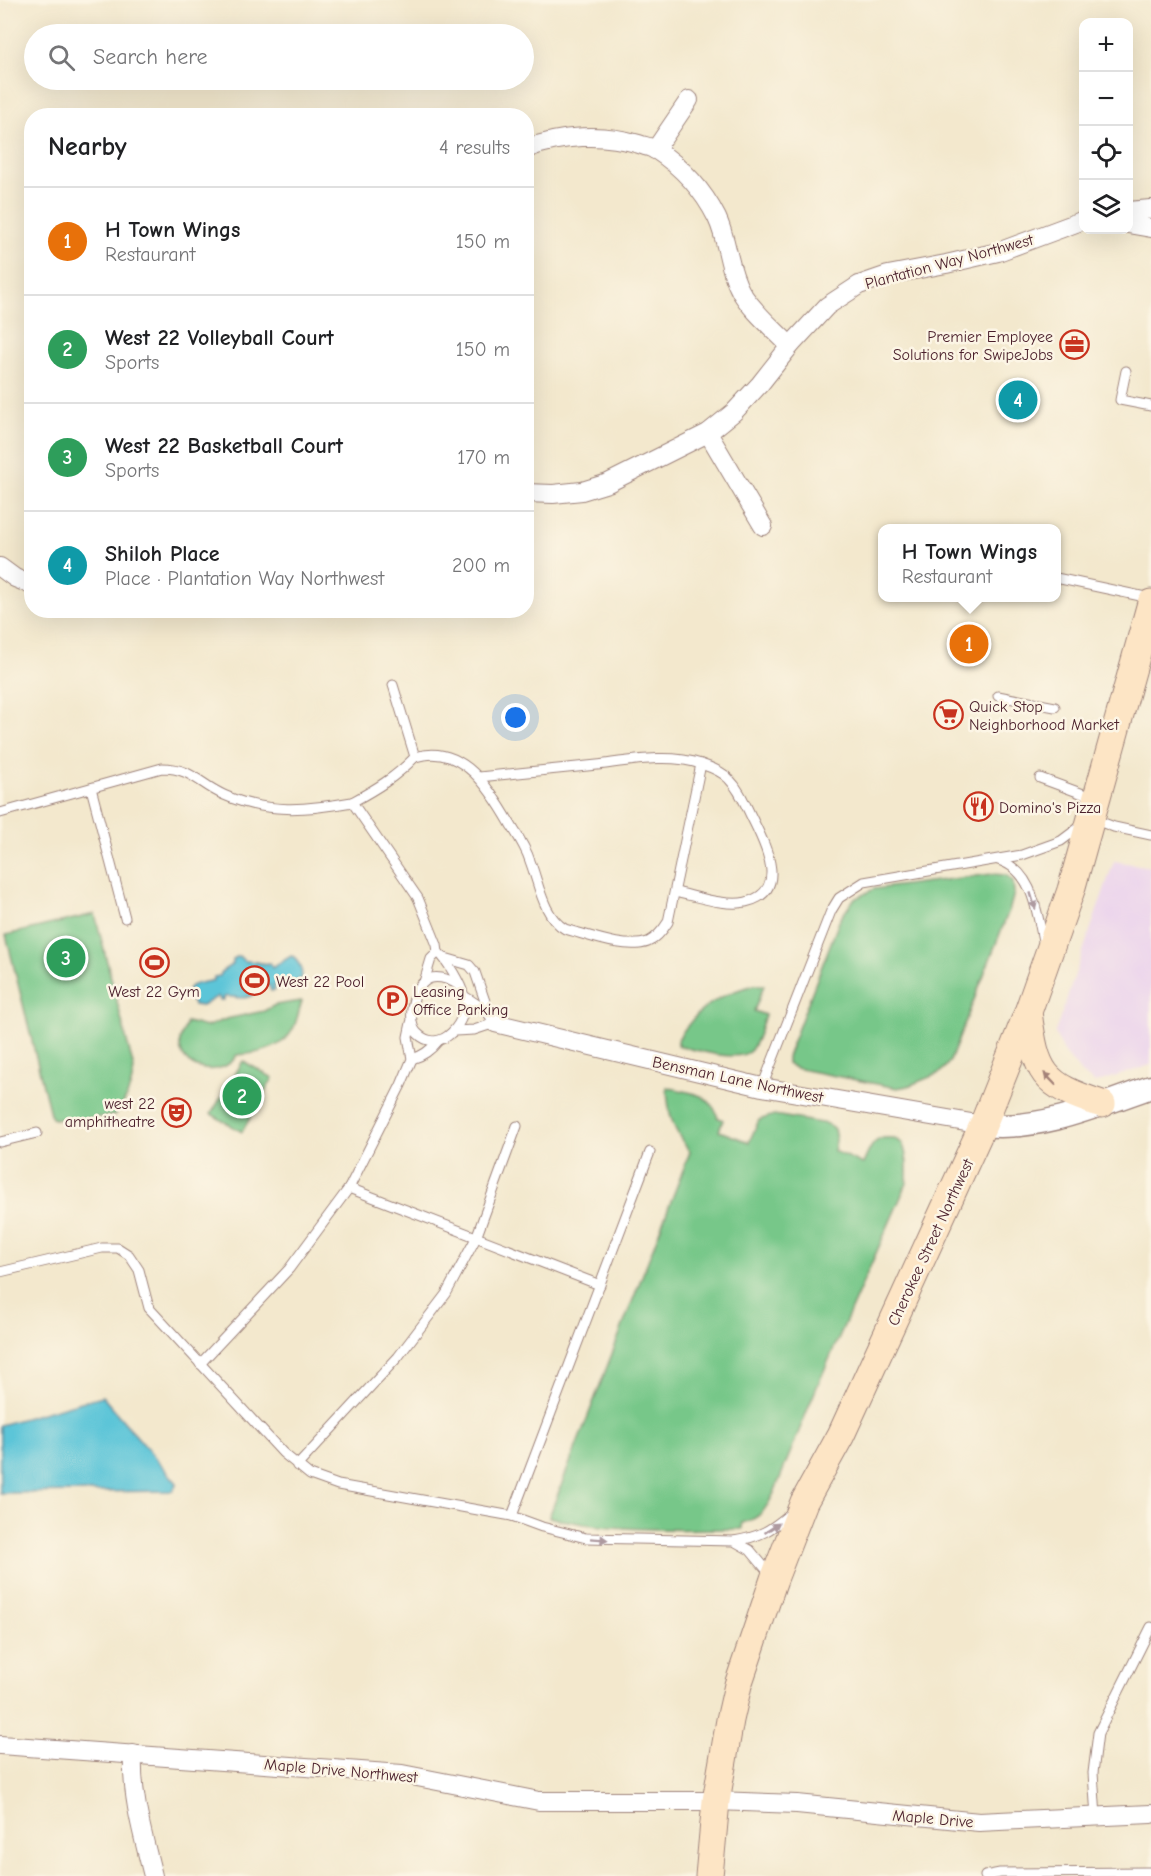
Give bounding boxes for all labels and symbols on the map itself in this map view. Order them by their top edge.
street label: Plantation Way Northwest [863,231,1036,293]
place label: Premier Employee Solutions for SwipeJobs [893,328,1053,364]
office icon: Premier Employee Solutions for SwipeJobs [1058,329,1090,361]
pin: 4 [998,378,1038,422]
pin: 1 [950,622,988,666]
place label: Quick Stop Neighborhood Market [969,698,1119,734]
supermarket icon: Quick Stop Neighborhood Market [932,699,964,731]
your location [501,703,530,732]
restaurant icon: Domino's Pizza [962,791,994,823]
place label: Domino's Pizza [999,799,1101,817]
one-way arrow [1029,892,1038,910]
pin: 3 [46,936,86,980]
sports icon: West 22 Gym [138,947,170,979]
sports icon: West 22 Pool [239,965,271,997]
place label: West 22 Pool [276,973,364,991]
place label: West 22 Gym [108,983,200,1001]
place label: Leasing Office Parking [413,983,509,1019]
parking icon: Leasing Office Parking [376,984,408,1016]
street label: Bensman Lane Northwest [651,1053,825,1107]
one-way arrow [1043,1071,1057,1086]
pin: 2 [222,1074,262,1118]
place label: west 22 amphitheatre [65,1095,155,1131]
theatre icon: west 22 amphitheatre [160,1096,192,1128]
street label: Cherokee Street Northwest [884,1156,978,1329]
one-way arrow [764,1523,780,1534]
one-way arrow [589,1535,608,1544]
street label: Maple Drive Northwest [264,1755,419,1787]
street label: Maple Drive [892,1806,974,1832]

